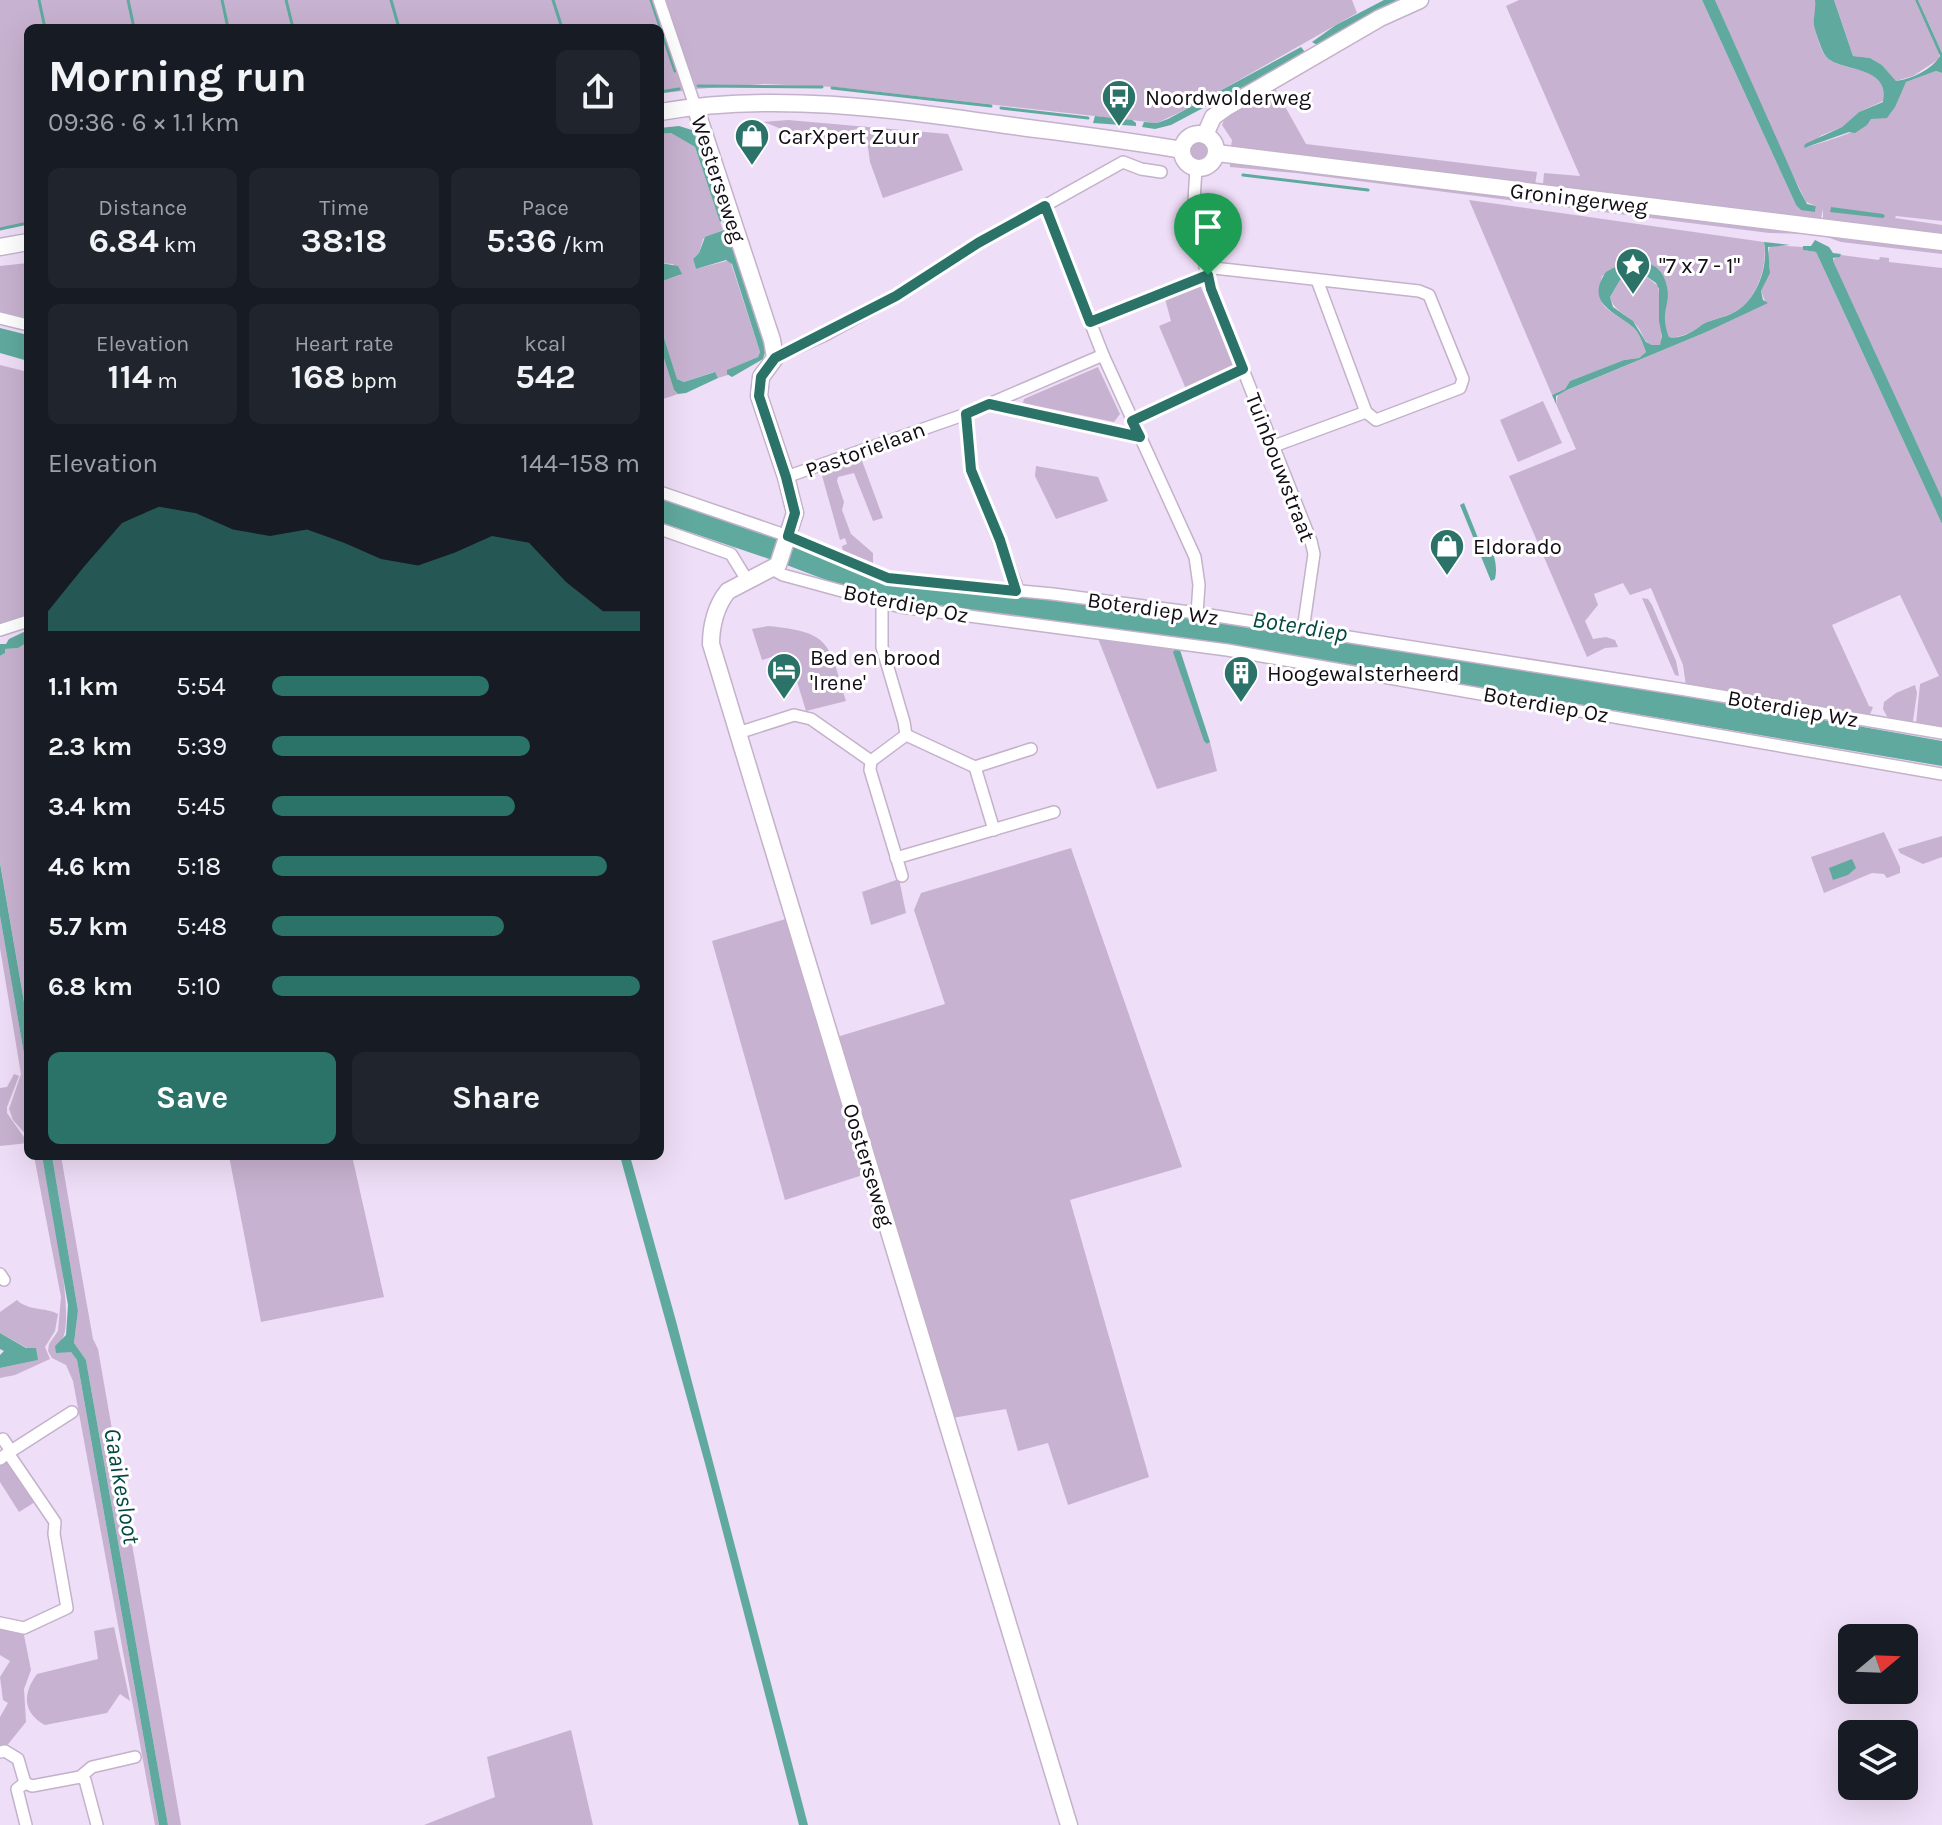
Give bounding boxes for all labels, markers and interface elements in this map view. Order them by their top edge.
button: share [556,50,640,134]
text: Morning run [48,51,307,102]
bus stop icon: Noordwolderweg [1100,78,1138,128]
place label: Noordwolderweg [1145,85,1312,111]
text: 09:36 · 6 × 1.1 km [48,107,240,138]
street label: Westerseweg [685,113,751,247]
shop icon: CarXpert Zuur [733,117,771,167]
place label: CarXpert Zuur [778,124,919,150]
street label: Groningerweg [1509,178,1650,220]
pin [1174,193,1242,275]
text: Distance [98,195,187,221]
text: Time [319,195,369,221]
text: Pace [522,195,569,221]
icon: arrive [1186,205,1230,249]
text: 6.84 [88,221,159,261]
text: 38:18 [301,221,387,261]
text: 5:36 [486,221,557,261]
text: km [159,232,197,258]
text: /km [557,232,605,258]
place icon: "7 x 7 - 1" [1614,246,1652,296]
place label: "7 x 7 - 1" [1659,253,1740,279]
text: Elevation [96,331,189,357]
text: Heart rate [294,331,394,357]
text: kcal [524,331,566,357]
text: 114 [108,357,152,397]
text: 168 [291,357,346,397]
text: 542 [515,357,576,397]
text: m [152,368,178,394]
text: bpm [346,368,397,394]
street label: Tuinbouwstraat [1240,389,1320,545]
street label: Pastorielaan [802,416,929,484]
text: Elevation [48,448,158,479]
text: 144–158 m [520,448,640,479]
shop icon: Eldorado [1428,527,1466,577]
place label: Eldorado [1473,534,1562,560]
street label: Boterdiep Oz [841,579,971,629]
street label: Boterdiep Wz [1086,587,1220,631]
water label: Boterdiep [1250,605,1350,647]
place label: Bed en brood 'Irene' [810,645,941,696]
hotel icon: Bed en brood 'Irene' [765,651,803,701]
building icon: Hoogewalsterheerd [1222,654,1260,704]
place label: Hoogewalsterheerd [1267,661,1460,687]
text: 1.1 km [48,671,119,702]
text: 5:54 [176,671,226,702]
street label: Boterdiep Oz [1481,681,1611,729]
street label: Boterdiep Wz [1725,685,1860,733]
text: 2.3 km [48,731,132,762]
text: 5:39 [176,731,227,762]
text: 3.4 km [48,791,132,822]
text: 5:45 [176,791,226,822]
text: 4.6 km [48,851,131,882]
text: 5:18 [176,851,221,882]
text: 5.7 km [48,911,128,942]
text: 5:48 [176,911,227,942]
text: 6.8 km [48,971,133,1002]
text: 5:10 [176,971,221,1002]
button: Save [48,1052,336,1144]
button: Share [352,1052,640,1144]
street label: Oosterseweg [837,1100,899,1231]
water label: Gaaikesloot [98,1426,146,1547]
north arrow [1838,1624,1918,1704]
map controls [1838,1624,1918,1800]
button: layers [1838,1720,1918,1800]

